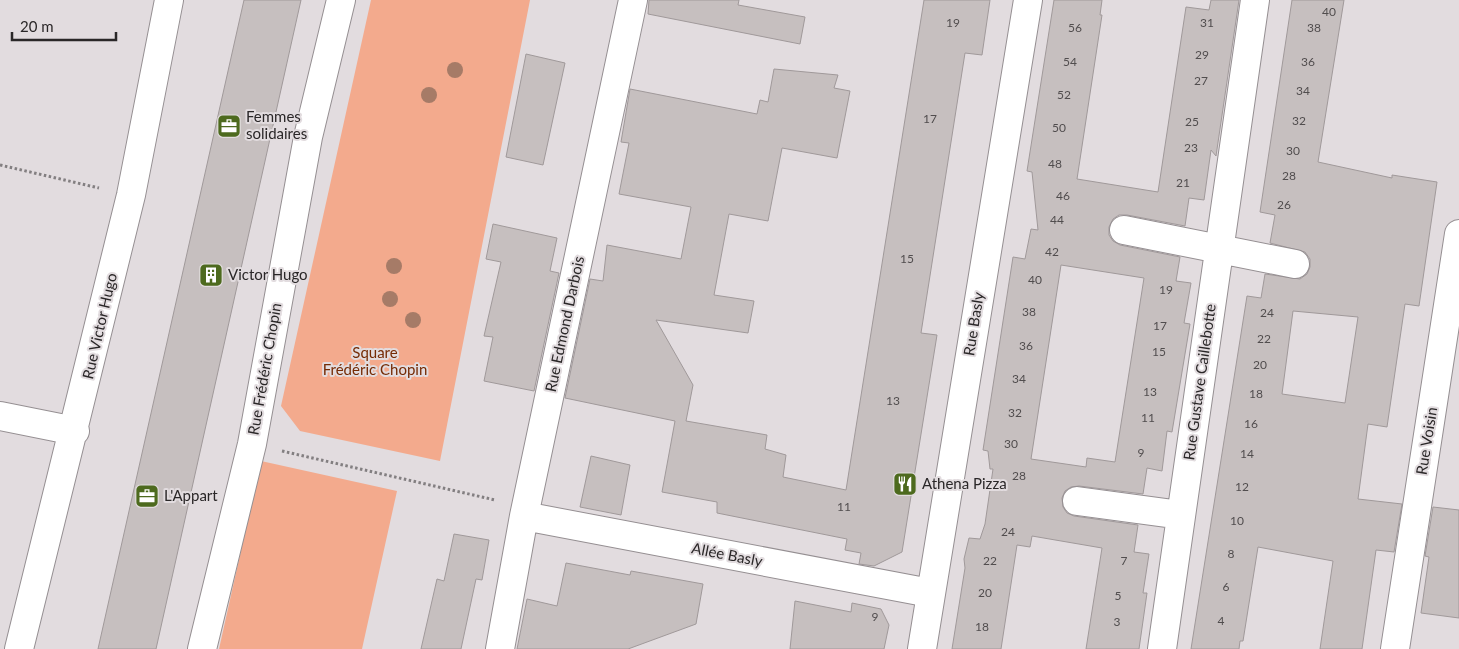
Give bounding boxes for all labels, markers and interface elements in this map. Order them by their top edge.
house number: 40 [1322,4,1336,19]
scale bar [12,10,116,42]
house number: 19 [946,15,960,30]
house number: 31 [1200,15,1214,30]
text: 20 m [20,17,54,35]
house number: 56 [1068,20,1082,35]
house number: 38 [1307,20,1321,35]
house number: 29 [1195,47,1209,62]
house number: 54 [1063,54,1077,69]
house number: 36 [1301,54,1315,69]
house number: 27 [1194,73,1208,88]
house number: 34 [1296,83,1310,98]
house number: 52 [1057,87,1071,102]
place label: Femmes solidaires [246,107,307,142]
house number: 17 [923,111,937,126]
office icon: Femmes solidaires [216,113,242,139]
house number: 32 [1292,113,1306,128]
house number: 25 [1185,114,1199,129]
house number: 50 [1052,120,1066,135]
house number: 23 [1184,140,1198,155]
house number: 30 [1286,143,1300,158]
house number: 48 [1048,156,1062,171]
house number: 28 [1282,168,1296,183]
house number: 21 [1176,175,1190,190]
house number: 46 [1056,188,1070,203]
house number: 26 [1277,197,1291,212]
house number: 44 [1050,212,1064,227]
house number: 42 [1045,244,1059,259]
house number: 15 [900,251,914,266]
street label: Rue Edmond Darbois [541,254,587,393]
building icon: Victor Hugo [198,262,224,288]
place label: Victor Hugo [228,265,308,283]
street label: Rue Victor Hugo [78,271,120,381]
house number: 40 [1028,272,1042,287]
house number: 19 [1159,282,1173,297]
street label: Rue Basly [959,291,987,357]
street label: Rue Frédéric Chopin [244,301,284,436]
street label: Rue Gustave Caillebotte [1179,302,1219,461]
house number: 38 [1022,304,1036,319]
house number: 24 [1260,305,1274,320]
house number: 17 [1153,318,1167,333]
house number: 22 [1257,331,1271,346]
house number: 36 [1019,338,1033,353]
park label: Square Frédéric Chopin [323,343,427,378]
house number: 15 [1152,344,1166,359]
house number: 20 [1253,357,1267,372]
house number: 34 [1012,371,1026,386]
house number: 13 [1143,384,1157,399]
house number: 18 [1249,386,1263,401]
house number: 13 [886,393,900,408]
house number: 32 [1008,405,1022,420]
street label: Rue Voisin [1412,406,1440,476]
house number: 11 [1141,410,1155,425]
house number: 16 [1244,416,1258,431]
house number: 30 [1004,436,1018,451]
house number: 9 [1138,445,1145,460]
house number: 14 [1240,446,1254,461]
house number: 28 [1012,468,1026,483]
restaurant icon: Athena Pizza [892,471,918,497]
place label: Athena Pizza [922,474,1007,492]
house number: 12 [1235,479,1249,494]
office icon: L'Appart [134,483,160,509]
place label: L'Appart [164,486,218,504]
house number: 11 [837,499,851,514]
house number: 10 [1230,513,1244,528]
house number: 24 [1001,524,1015,539]
street label: Allée Basly [690,538,764,570]
house number: 8 [1228,546,1235,561]
house number: 22 [983,553,997,568]
house number: 7 [1121,553,1128,568]
house number: 6 [1223,579,1230,594]
house number: 20 [978,585,992,600]
house number: 5 [1115,588,1122,603]
house number: 9 [872,609,879,624]
house number: 4 [1218,613,1225,628]
house number: 3 [1114,614,1121,629]
house number: 18 [975,619,989,634]

